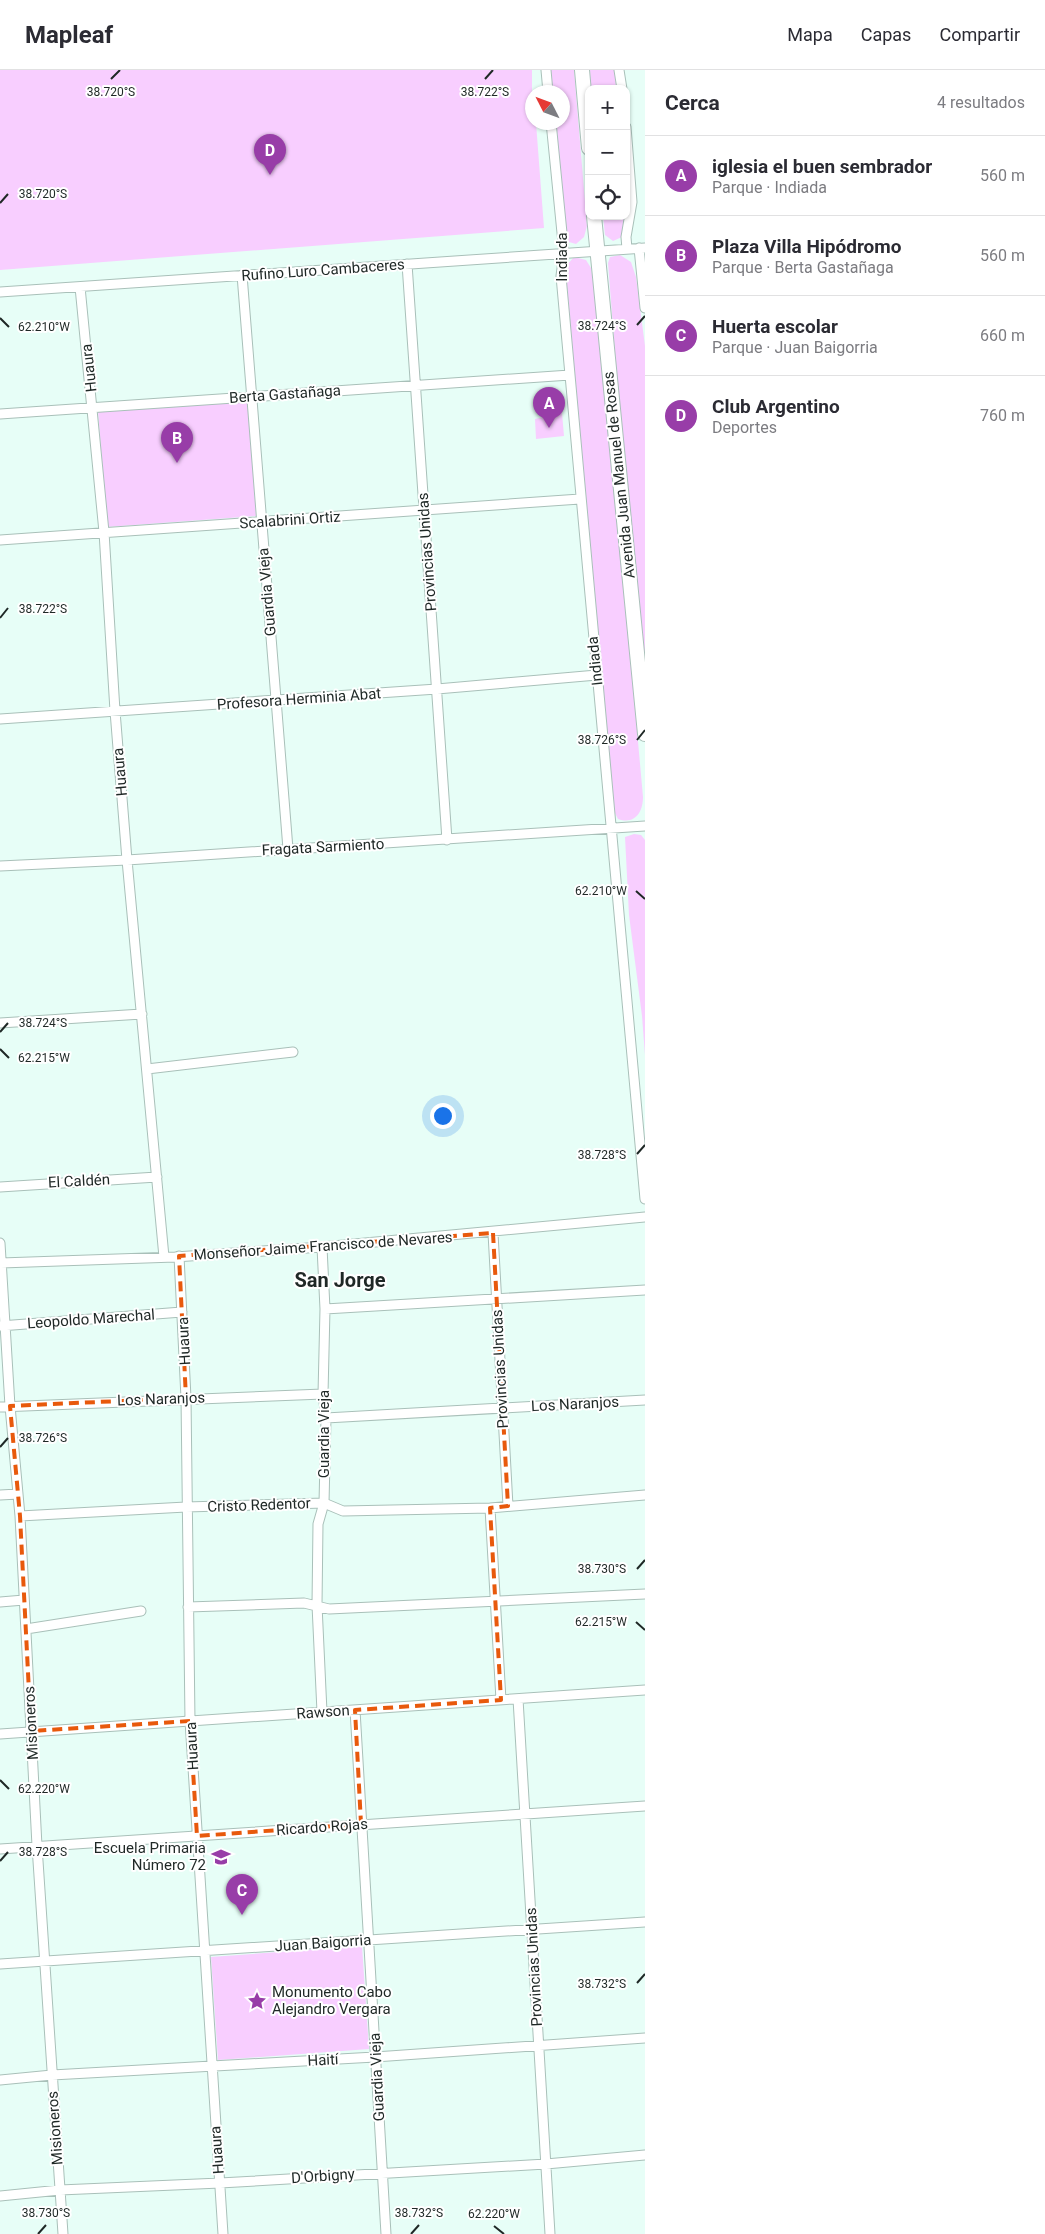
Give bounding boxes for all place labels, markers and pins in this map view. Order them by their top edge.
pin: D [254,134,286,175]
pin: A [533,387,565,428]
pin: B [161,422,193,463]
place label: Escuela Primaria Número 72 [94,1839,206,1874]
school or university icon: Escuela Primaria Número 72 [210,1846,232,1868]
pin: C [226,1874,258,1915]
place label: Monumento Cabo Alejandro Vergara [272,1983,392,2018]
place icon: Monumento Cabo Alejandro Vergara [246,1990,268,2012]

